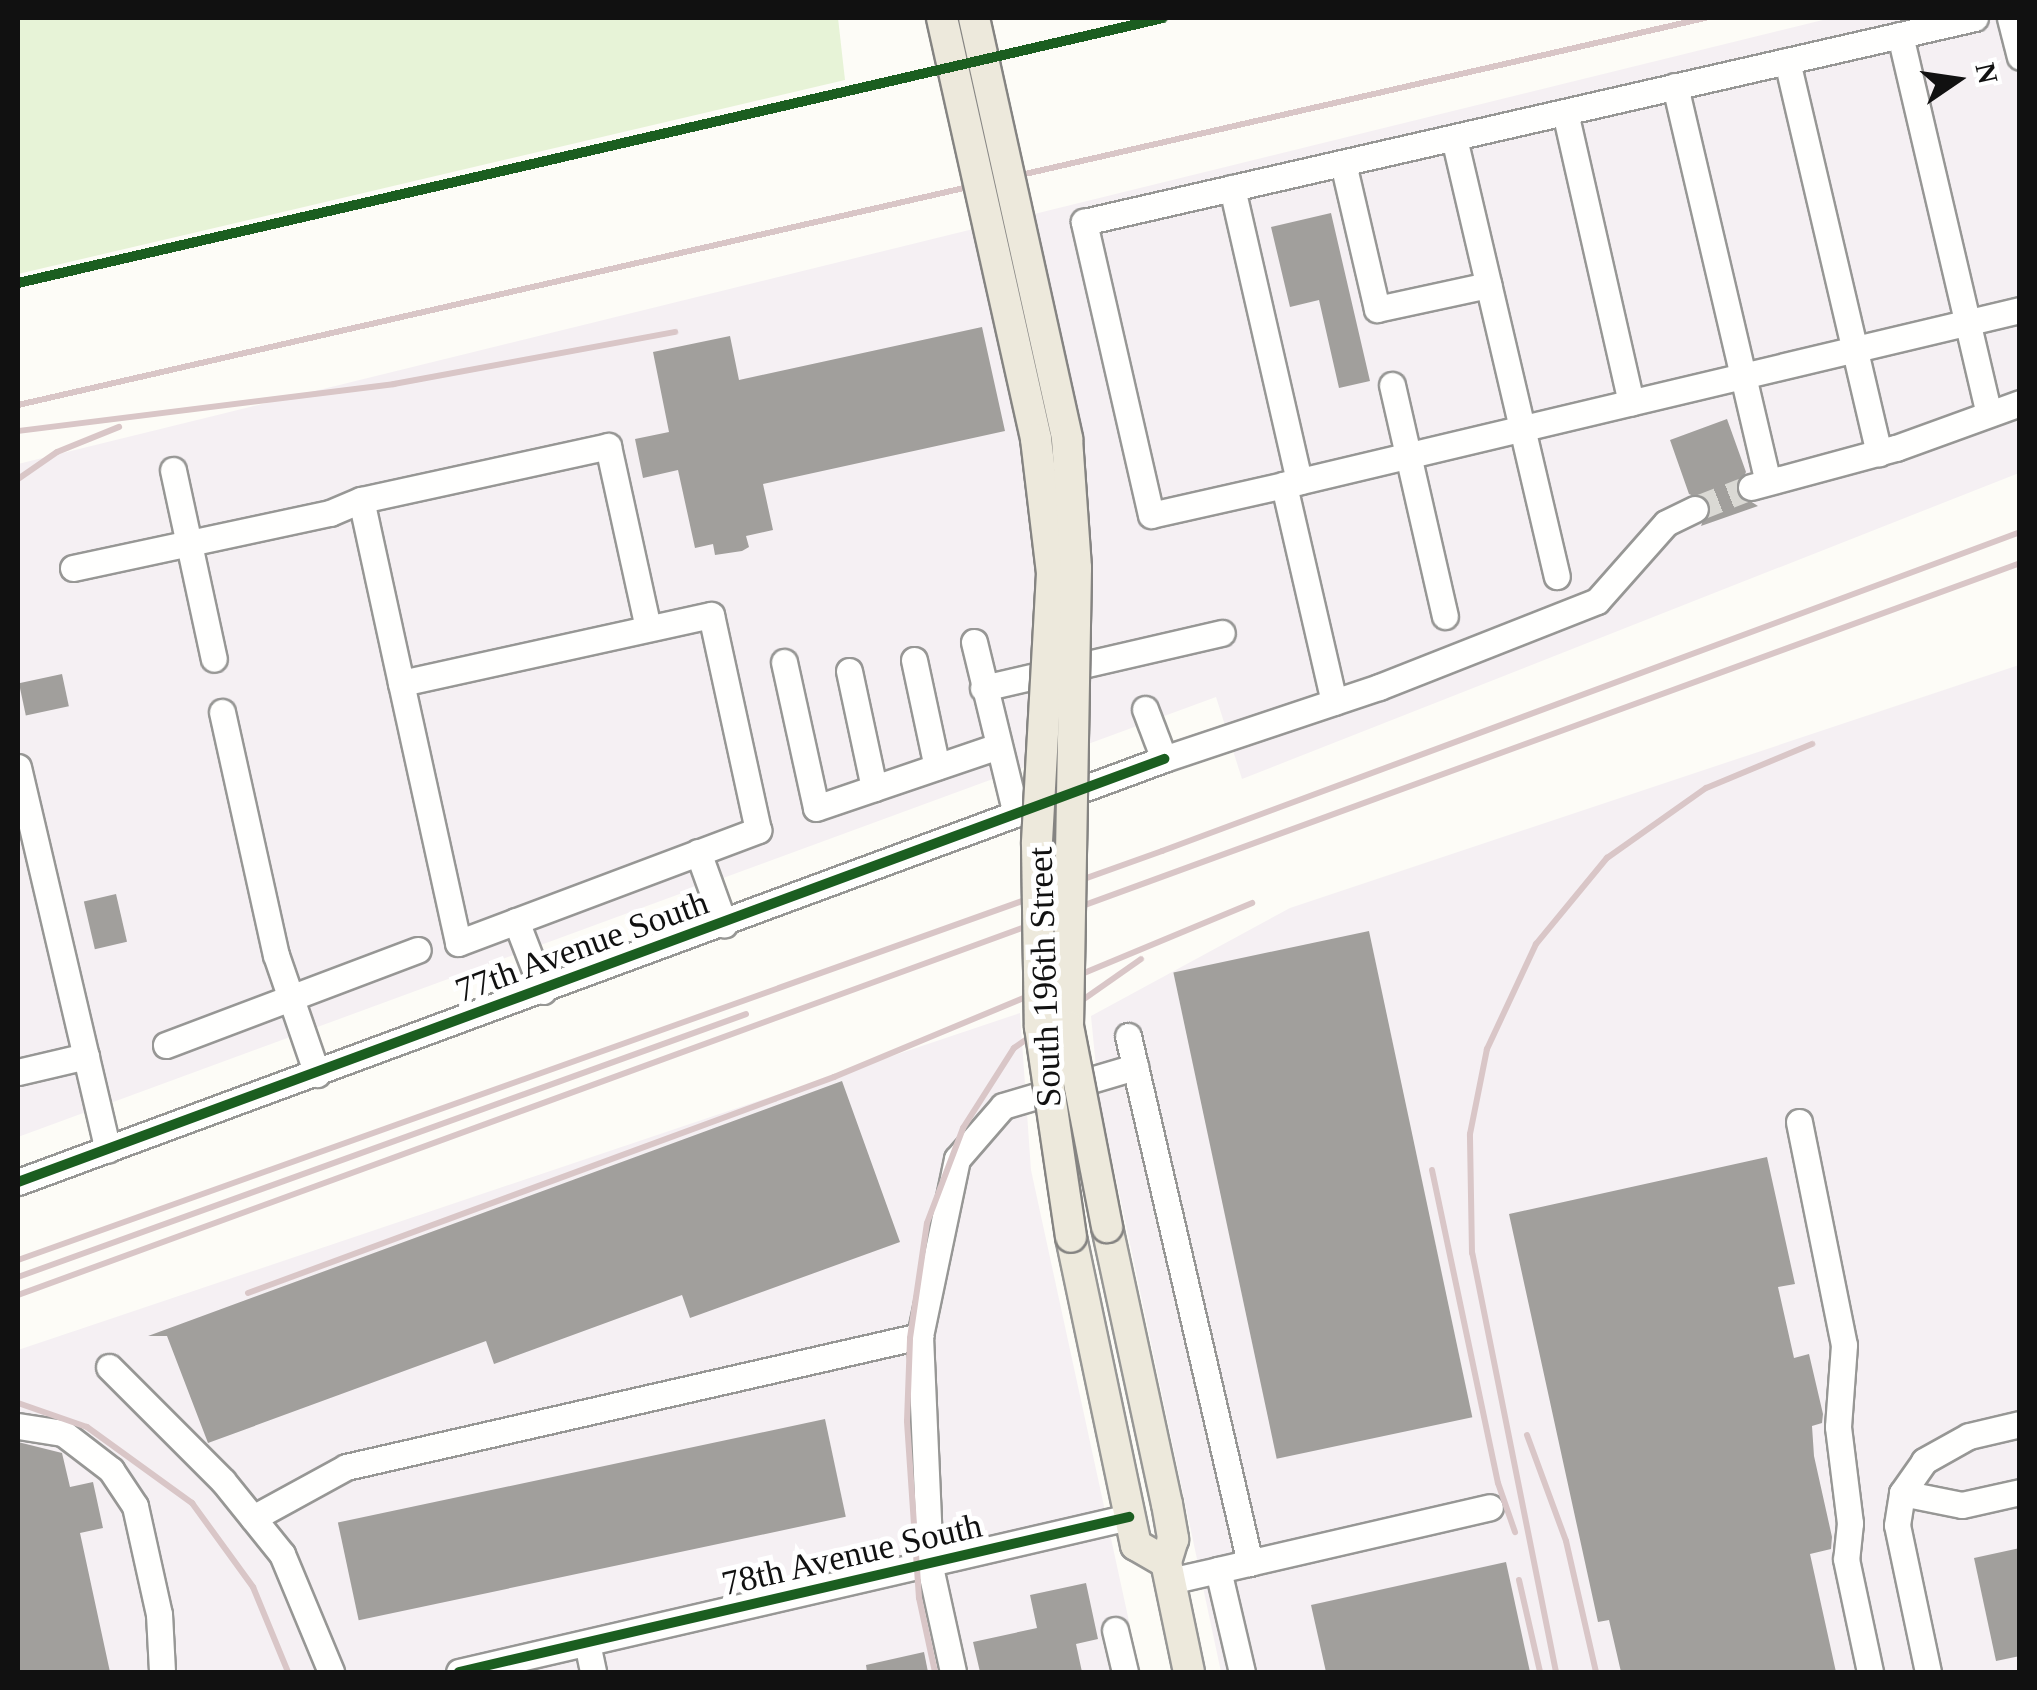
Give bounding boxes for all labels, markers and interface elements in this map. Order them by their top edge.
north arrow [1907,30,2007,130]
text: N [1969,60,2004,86]
street label: South 196th Street [1019,846,1071,1108]
street label: 77th Avenue South [449,881,715,1013]
street label: 78th Avenue South [717,1504,987,1606]

